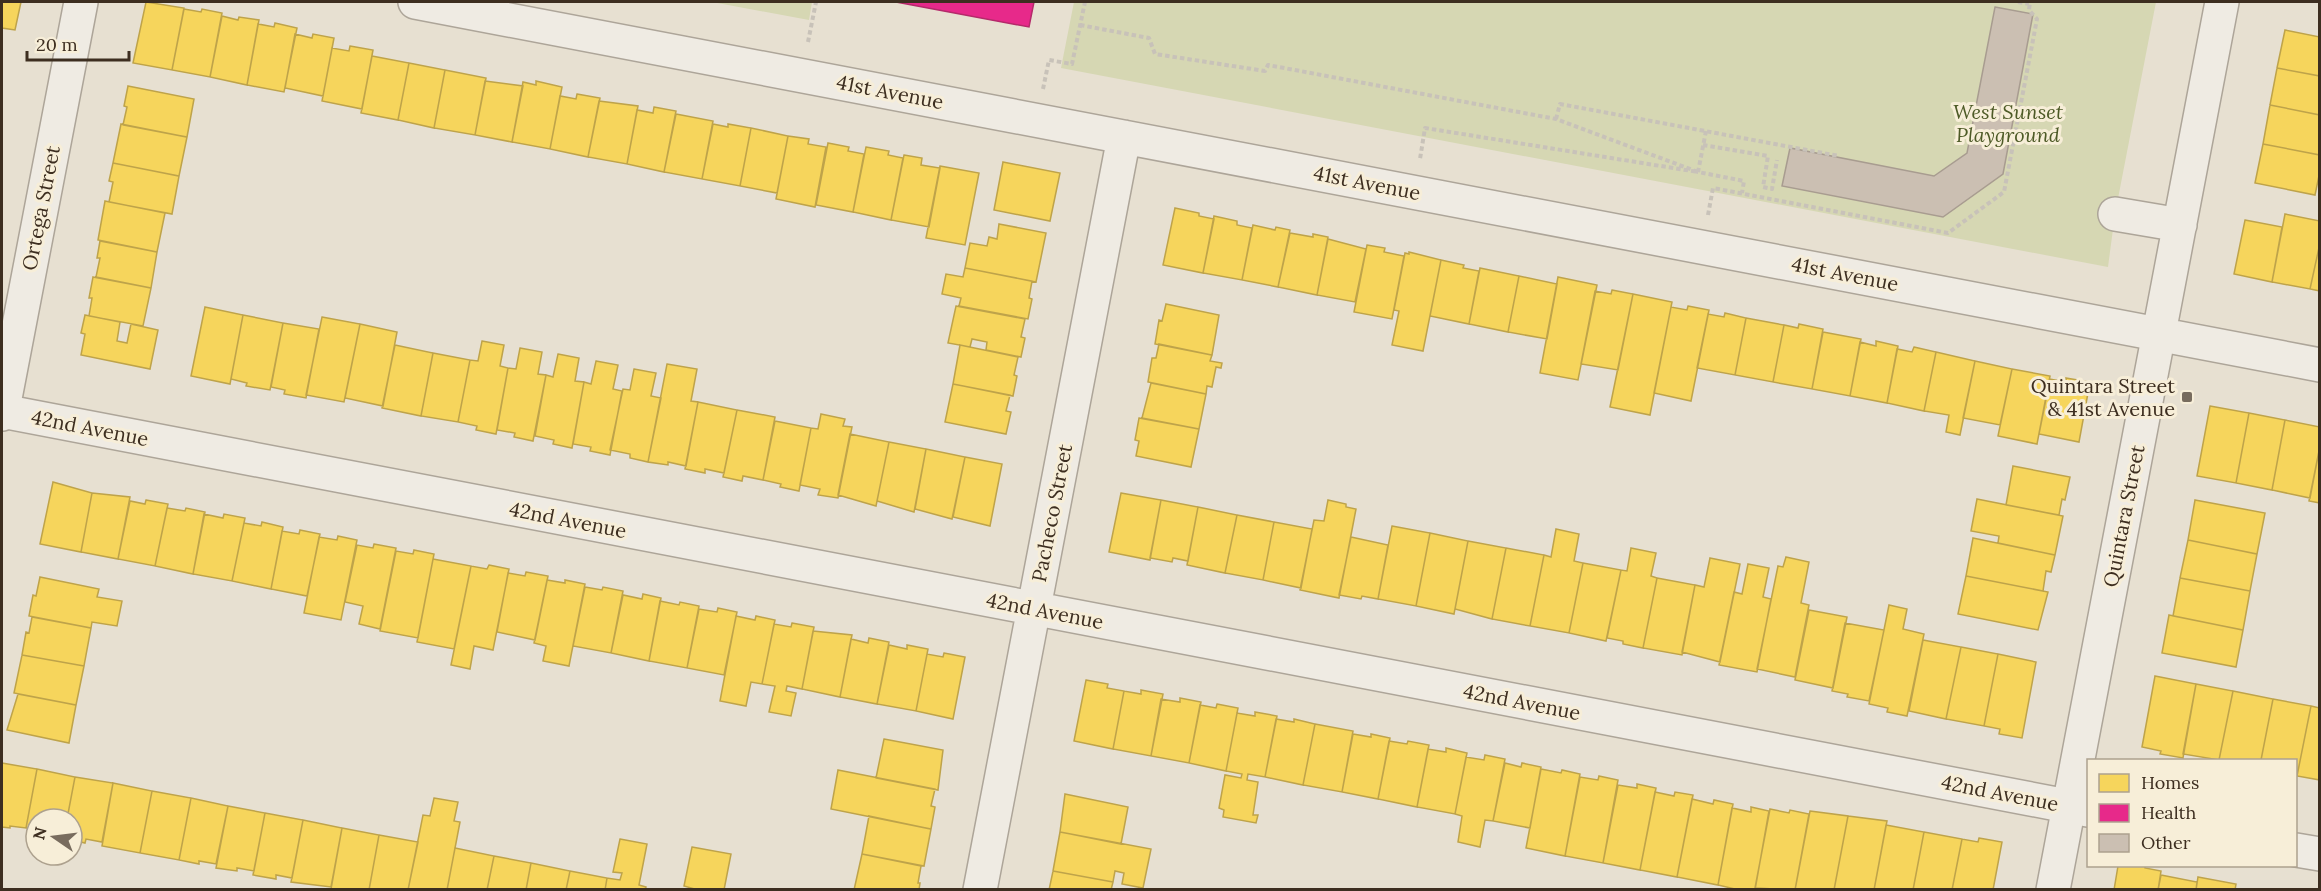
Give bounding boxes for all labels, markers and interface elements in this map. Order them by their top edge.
scale bar [27,24,129,62]
text: 20 m [36,33,78,56]
street label: 41st Avenue [835,69,946,114]
park label: West Sunset Playground [1953,99,2064,147]
street label: Ortega Street [16,143,65,272]
street label: 41st Avenue [1312,160,1423,205]
street label: 41st Avenue [1790,251,1901,296]
place label: Quintara Street & 41st Avenue [2031,373,2175,421]
marker: Quintara Street & 41st Avenue [2180,390,2194,404]
street label: 42nd Avenue [29,404,151,451]
street label: Pacheco Street [1026,442,1077,584]
street label: Quintara Street [2097,442,2150,589]
street label: 42nd Avenue [507,496,629,543]
street label: 42nd Avenue [984,587,1106,634]
street label: 42nd Avenue [1461,678,1583,725]
legend [2087,759,2297,867]
street label: 42nd Avenue [1939,769,2061,816]
text: Homes [2141,771,2199,794]
text: Health [2141,801,2197,824]
north arrow [24,807,84,867]
text: N [28,825,51,842]
text: Other [2141,831,2191,854]

